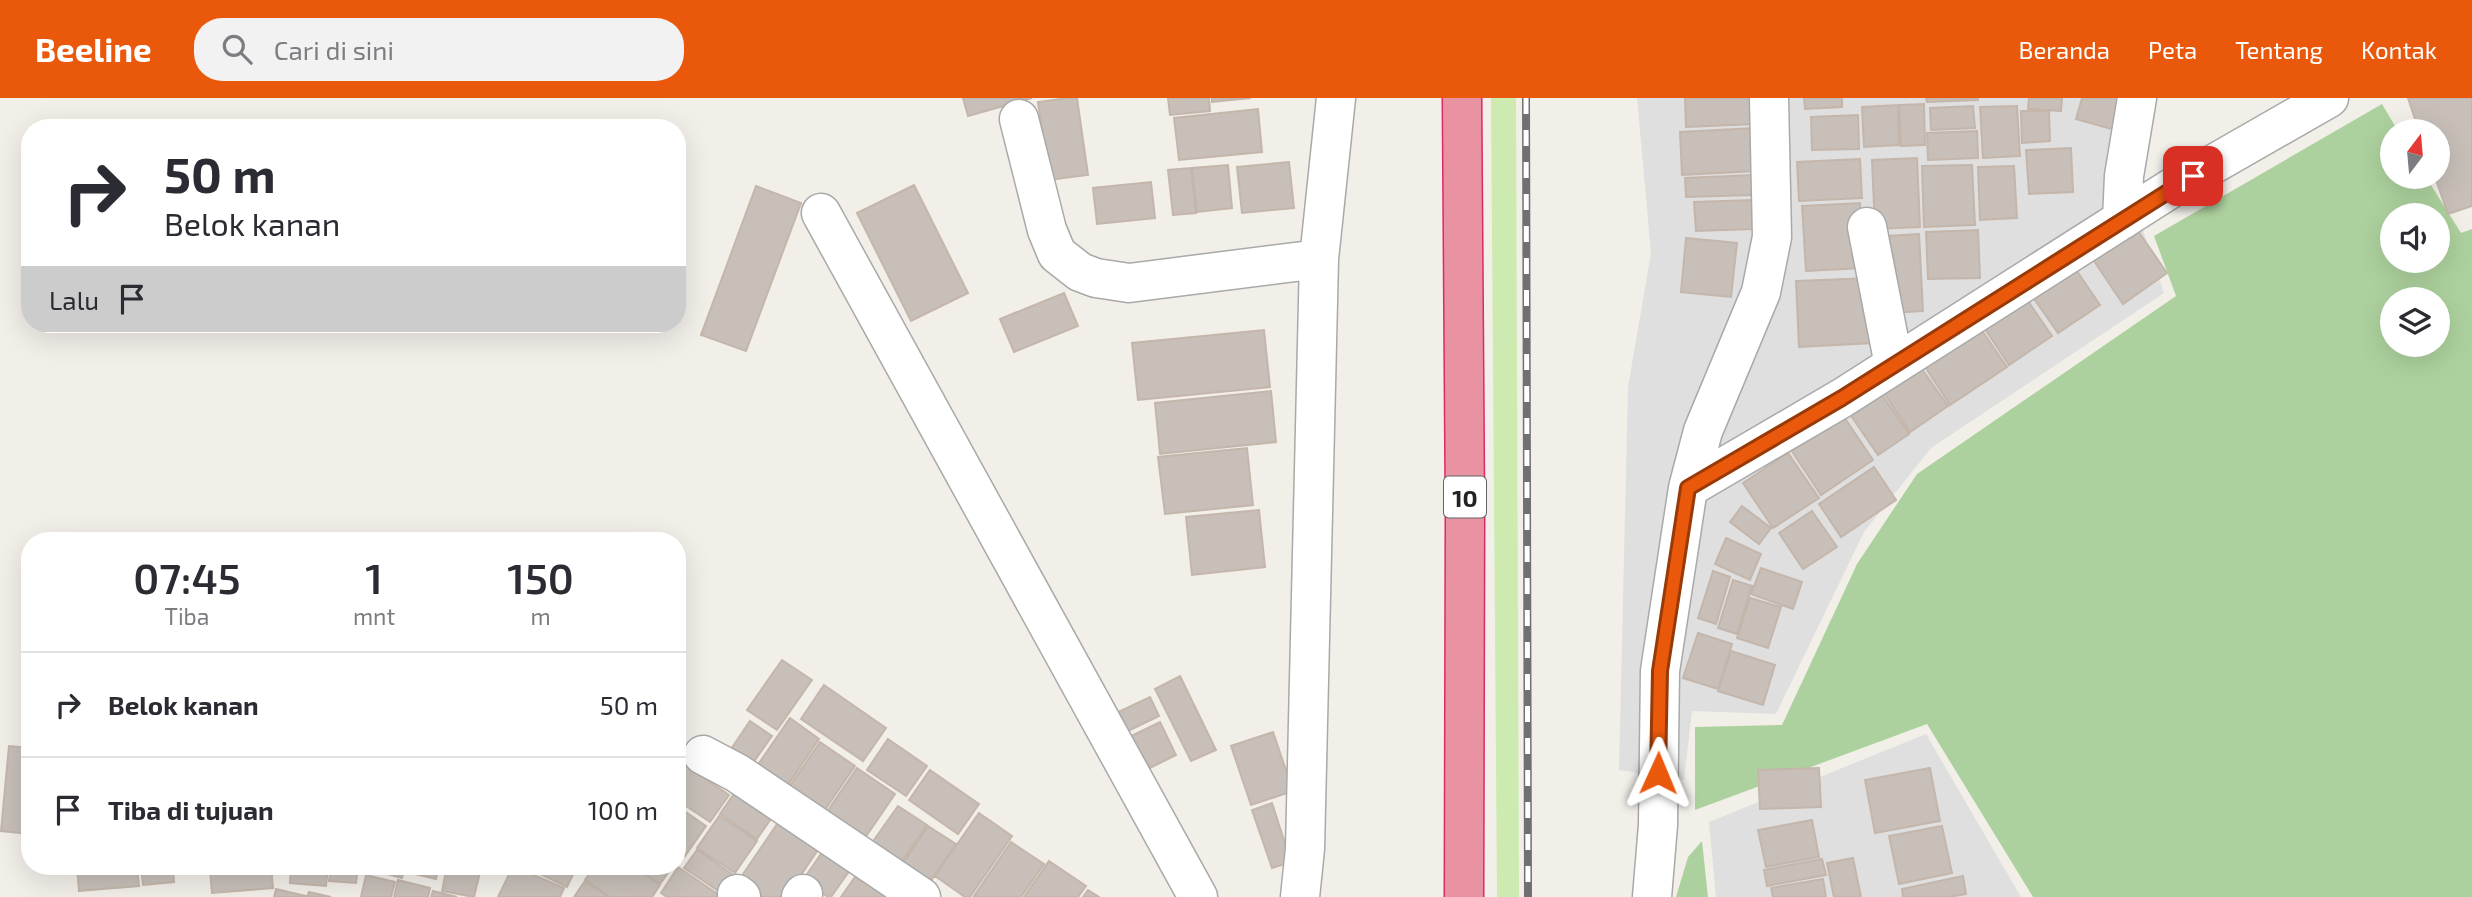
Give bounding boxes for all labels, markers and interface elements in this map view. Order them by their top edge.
search box [194,18,684,81]
text: Beeline [35,29,152,69]
icon: search [218,30,256,68]
text: Cari di sini [274,34,394,65]
text: Beranda [2019,35,2110,64]
text: Peta [2148,35,2197,64]
text: Tentang [2235,35,2323,64]
text: Kontak [2361,35,2437,64]
north arrow [2380,119,2450,189]
map controls [2380,119,2450,357]
text: 50 m [164,144,276,203]
pin [2163,146,2223,206]
icon: right [49,147,140,238]
icon: arrive [2174,157,2212,195]
button: sound [2380,203,2450,273]
text: Belok kanan [164,204,340,242]
icon: arrive [113,280,151,318]
text: Lalu [49,284,99,315]
button: layers [2380,287,2450,357]
road number: 10 [1444,476,1486,518]
text: 07:45 [133,552,241,602]
text: 1 [365,552,383,602]
text: 150 [507,552,574,602]
text: Tiba [165,602,209,630]
text: mnt [353,602,395,630]
text: m [531,602,551,630]
icon: right [49,686,87,724]
text: Belok kanan [108,689,259,720]
text: 50 m [600,689,658,720]
position arrow [1621,736,1695,810]
icon: arrive [49,791,87,829]
text: Tiba di tujuan [108,794,274,825]
text: 100 m [588,794,658,825]

